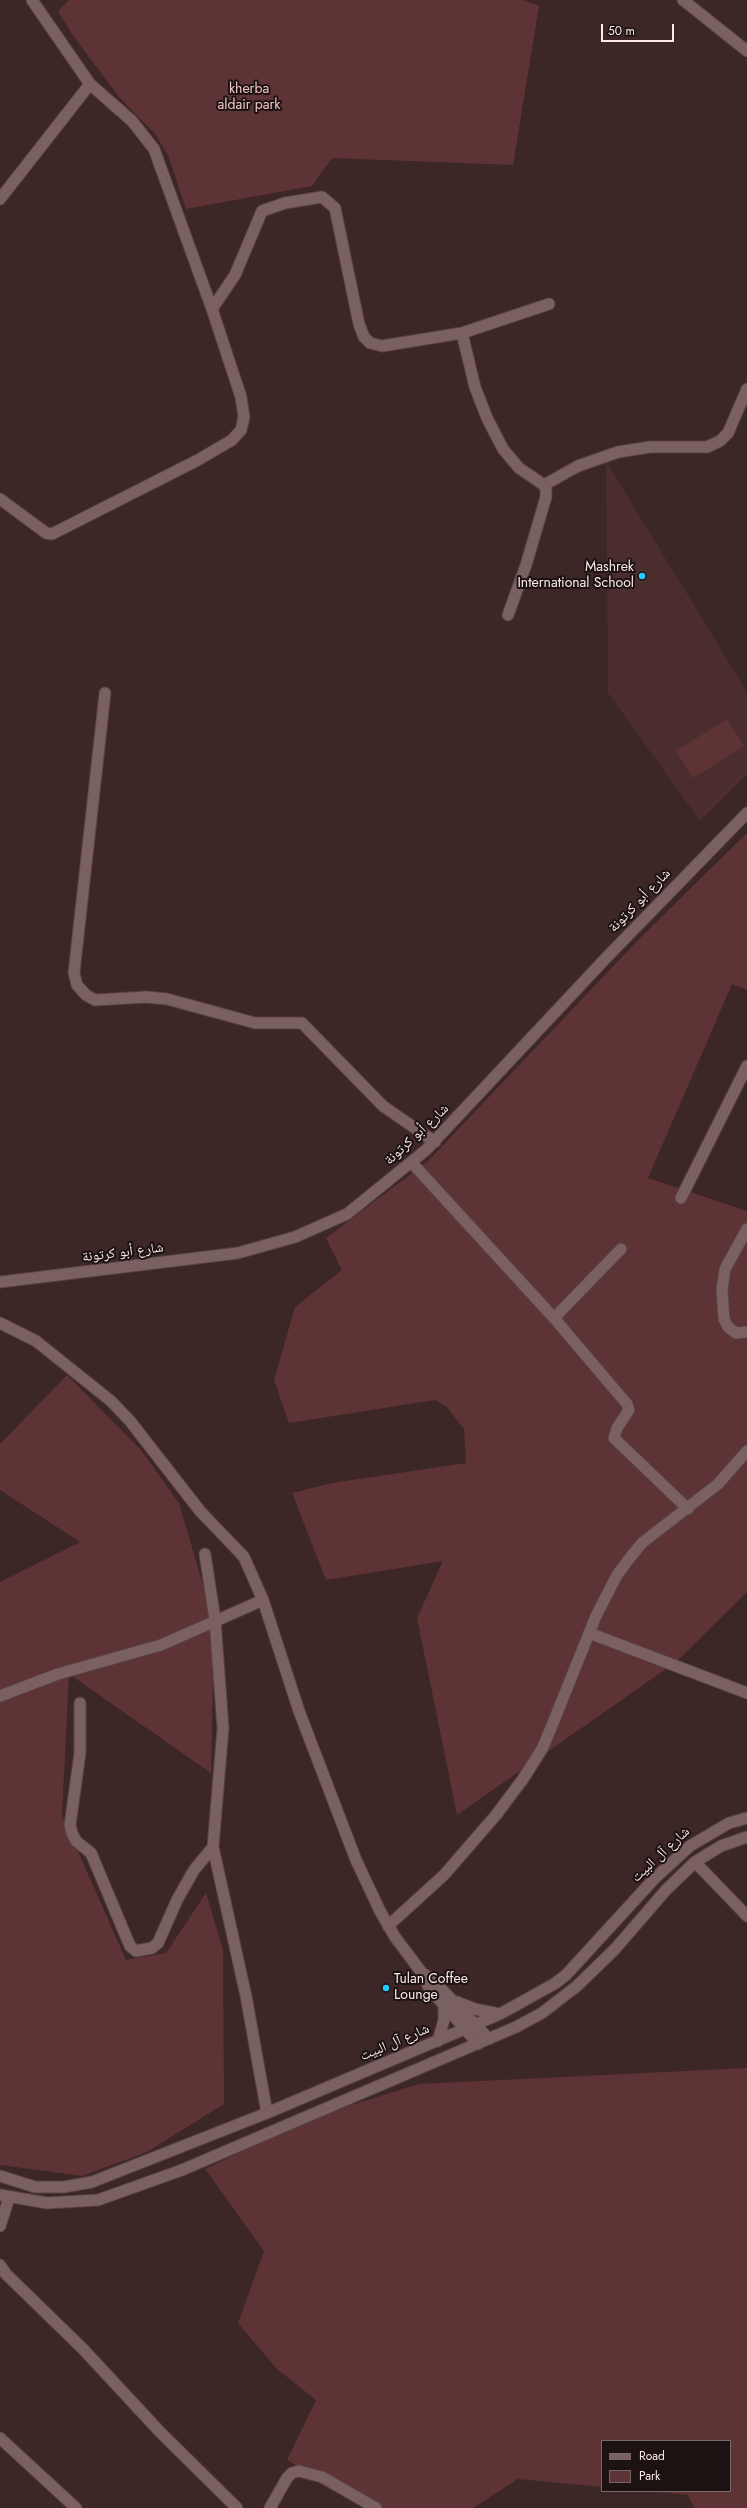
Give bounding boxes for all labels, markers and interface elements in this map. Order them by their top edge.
scale bar [603,16,676,42]
text: 50 m [608,22,635,40]
park label: kherba aldair park [218,82,280,114]
place label: Mashrek International School [517,560,634,592]
marker: Mashrek International School [637,571,647,581]
street label: شارع أبو كرتونة [606,866,674,936]
street label: شارع أبو كرتونة [381,1101,453,1169]
street label: شارع أبو كرتونة [81,1240,165,1266]
street label: شارع آل البيت [628,1824,694,1886]
place label: Tulan Coffee Lounge [394,1972,468,2004]
marker: Tulan Coffee Lounge [381,1983,391,1993]
street label: شارع آل البيت [358,2021,432,2065]
legend [601,2440,731,2492]
text: Road [639,2447,665,2465]
text: Park [639,2467,660,2485]

